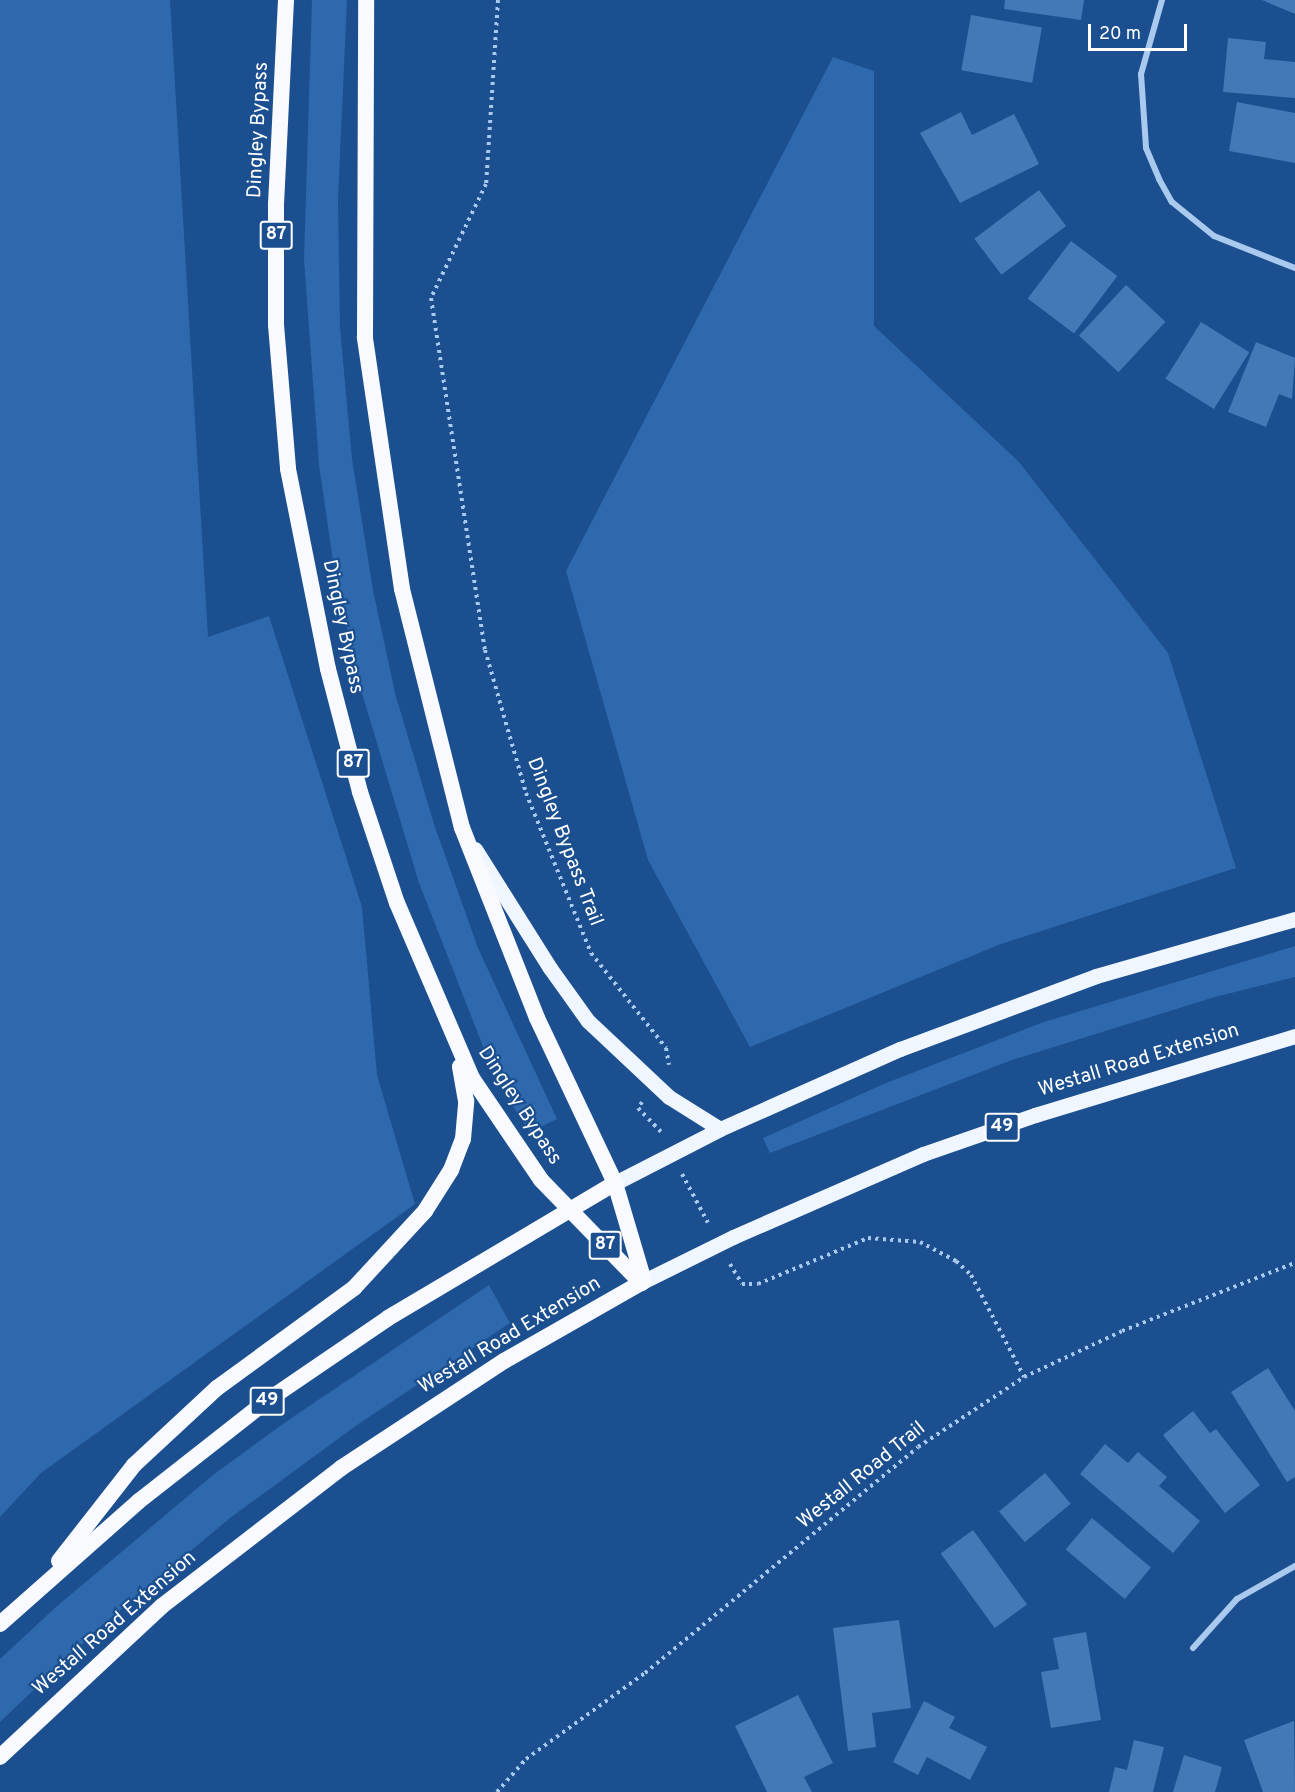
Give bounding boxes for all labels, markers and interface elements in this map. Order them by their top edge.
scale bar [1091,12,1190,50]
text: 20 m [1099,23,1141,46]
street label: Dingley Bypass [243,61,275,199]
road number: 87 [260,220,292,250]
street label: Dingley Bypass [316,558,368,696]
road number: 87 [336,748,370,778]
street label: Dingley Bypass Trail [521,754,607,930]
street label: Westall Road Extension [1036,1019,1242,1103]
street label: Dingley Bypass [472,1042,566,1170]
road number: 49 [984,1112,1020,1142]
road number: 87 [588,1230,622,1260]
street label: Westall Road Extension [414,1272,606,1400]
road number: 49 [249,1386,285,1416]
street label: Westall Road Trail [793,1417,931,1535]
street label: Westall Road Extension [28,1546,202,1702]

